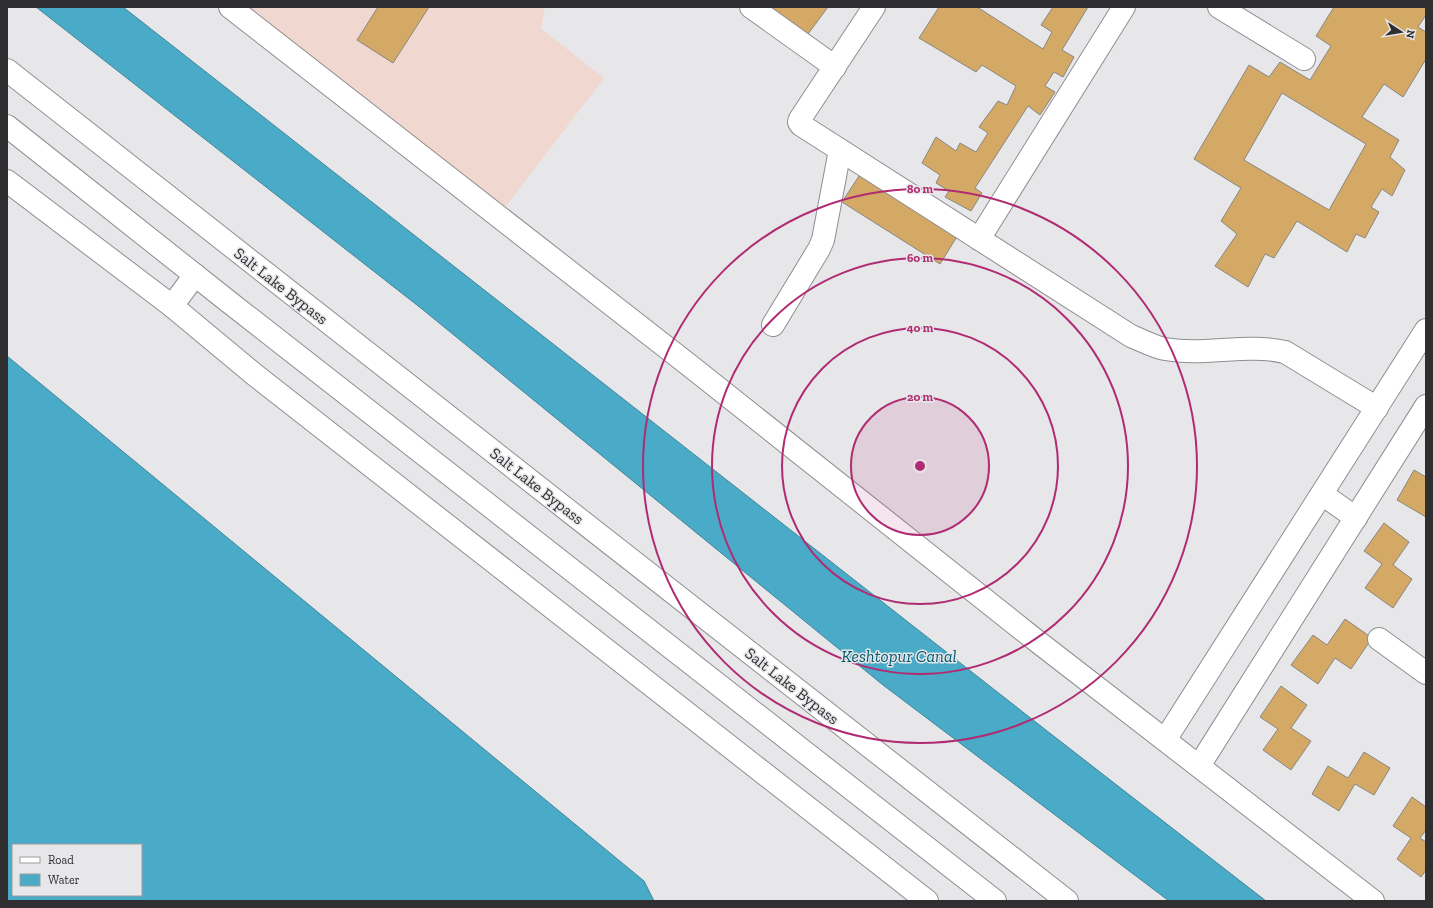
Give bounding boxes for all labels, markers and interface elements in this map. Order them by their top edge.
north arrow [1381,12,1421,52]
text: N [1403,29,1418,40]
text: 80 m [907,182,934,196]
street label: Salt Lake Bypass [230,243,332,329]
text: 60 m [907,251,934,265]
text: 40 m [907,321,934,335]
text: 20 m [907,390,934,404]
street label: Salt Lake Bypass [486,443,588,529]
centre of rings [913,459,927,473]
street label: Salt Lake Bypass [741,643,843,729]
water label: Keshtopur Canal [841,646,957,666]
legend [12,844,142,896]
text: Road [48,853,74,867]
text: Water [48,873,80,887]

